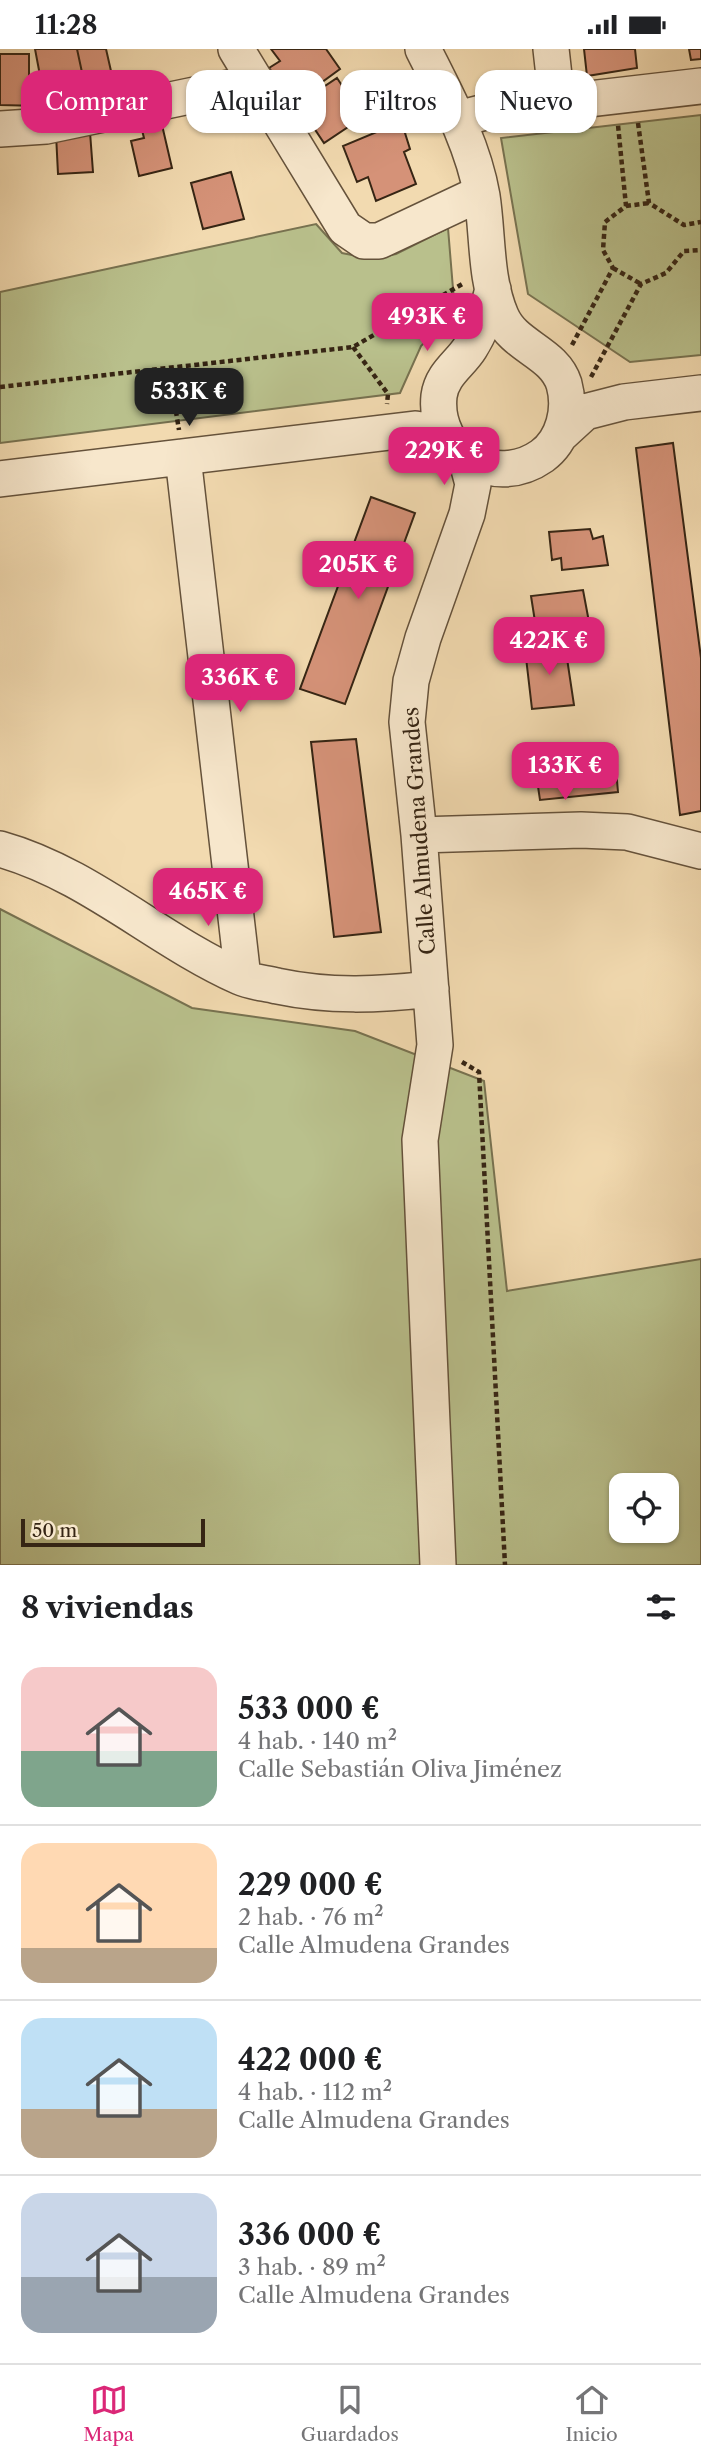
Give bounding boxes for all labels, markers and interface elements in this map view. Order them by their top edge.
text: 11:28 [35,9,97,41]
chip: Comprar [21,70,172,133]
chip: Alquilar [186,70,326,133]
chip: Filtros [340,70,461,133]
chip: Nuevo [475,70,597,133]
pin: 493K € [370,293,484,353]
text: 493K € [388,302,466,330]
pin: 533K € [132,369,246,428]
text: 533K € [151,377,227,405]
pin: 229K € [387,427,501,487]
text: 229K € [404,436,484,464]
pin: 205K € [301,541,415,601]
text: 205K € [318,550,398,578]
pin: 422K € [492,617,606,677]
text: 422K € [509,626,589,654]
pin: 336K € [183,655,297,714]
text: 336K € [201,663,279,691]
street label: Calle Almudena Grandes [398,706,440,956]
pin: 133K € [508,743,622,802]
text: 133K € [528,751,602,779]
pin: 465K € [151,869,265,928]
text: 465K € [169,877,247,905]
map controls [609,1473,679,1543]
button: locate [609,1473,679,1543]
scale bar [21,1516,205,1548]
text: 50 m [32,1519,77,1542]
icon: filters [642,1588,680,1626]
text: 8 viviendas [21,1589,194,1626]
text: 533 000 € [238,1690,380,1727]
icon: home [77,1695,161,1779]
text: 4 hab. · 140 m² [238,1727,397,1755]
text: Calle Sebastián Oliva Jiménez [238,1755,562,1783]
text: 229 000 € [238,1866,383,1903]
icon: home [77,1871,161,1955]
text: 2 hab. · 76 m² [238,1903,384,1931]
text: Calle Almudena Grandes [238,1931,510,1959]
text: 422 000 € [238,2041,383,2078]
icon: home [77,2046,161,2130]
text: 4 hab. · 112 m² [238,2078,392,2106]
text: Calle Almudena Grandes [238,2106,510,2134]
text: 336 000 € [238,2216,381,2253]
icon: home [77,2221,161,2305]
text: 3 hab. · 89 m² [238,2253,386,2281]
text: Calle Almudena Grandes [238,2281,510,2309]
tab: Mapa [83,2381,134,2446]
tab: Guardados [301,2381,399,2446]
tab: Inicio [565,2381,618,2446]

